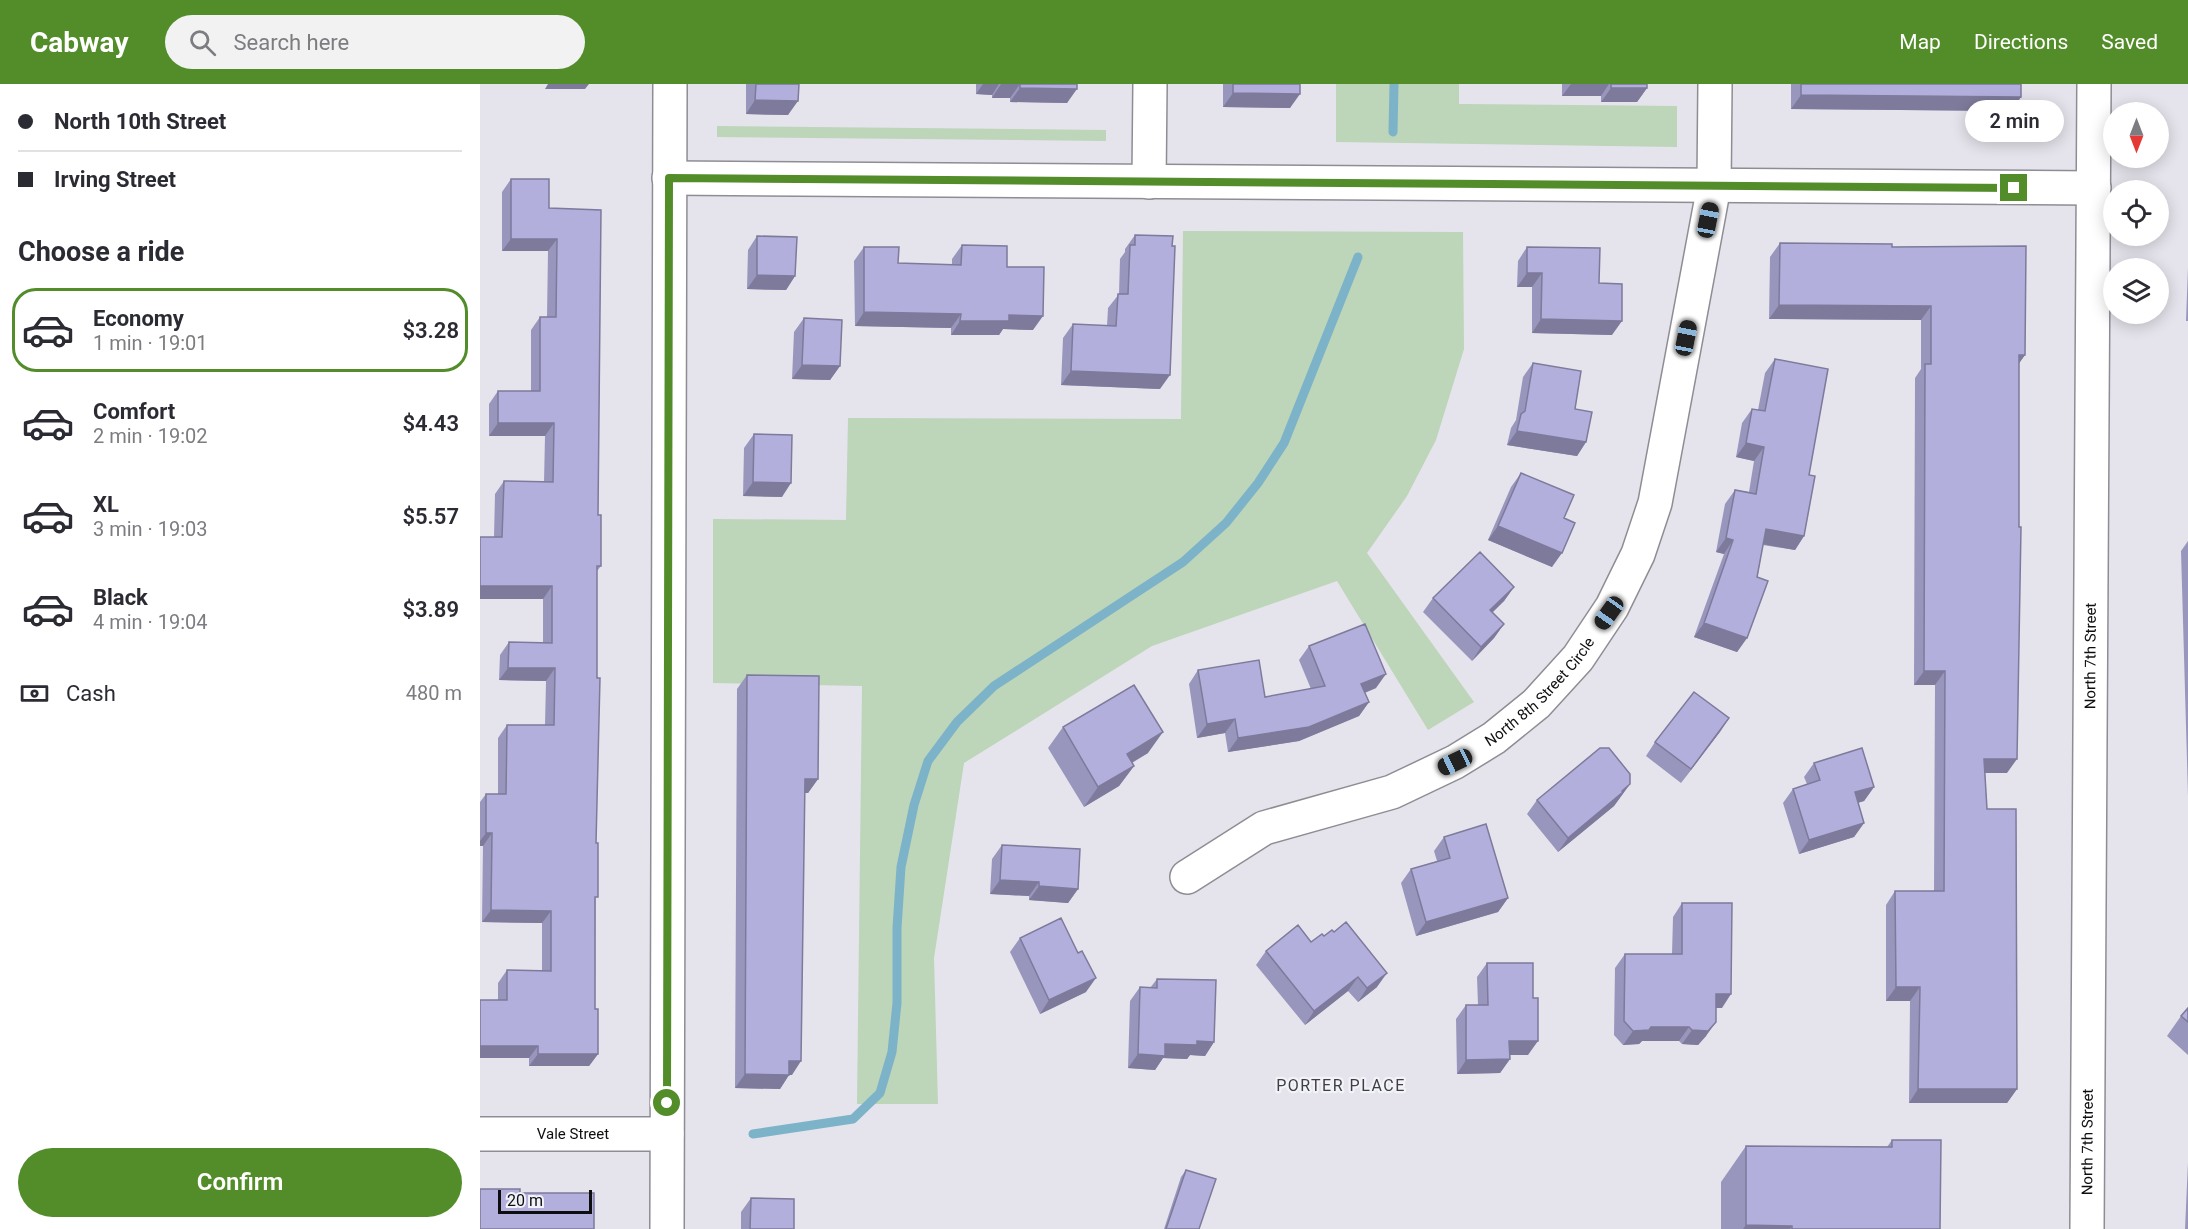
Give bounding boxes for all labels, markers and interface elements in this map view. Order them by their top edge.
search box [165,15,585,69]
text: Cabway [30,26,129,59]
icon: search [186,26,219,59]
text: Search here [234,30,349,55]
text: Map [1899,30,1941,54]
text: Directions [1974,30,2068,54]
text: Saved [2101,30,2158,54]
callout: 2 min [1964,101,2063,143]
north arrow [2103,102,2169,168]
map controls [2103,102,2169,324]
text: North 10th Street [54,109,226,134]
text: 2 min [1989,109,2040,133]
text: Irving Street [54,167,176,192]
route end [2000,174,2027,201]
button: locate [2103,180,2169,246]
car [1696,201,1720,239]
text: Choose a ride [18,236,184,268]
button: layers [2103,258,2169,324]
icon: car [21,303,75,357]
text: Economy [93,306,184,331]
text: $3.28 [402,318,459,343]
car [1674,319,1698,357]
text: 1 min · 19:01 [93,331,208,355]
icon: car [21,396,75,450]
text: Comfort [93,399,175,424]
text: $4.43 [402,411,459,436]
text: 2 min · 19:02 [93,424,208,448]
icon: car [21,489,75,543]
text: XL [93,492,119,517]
text: $5.57 [402,504,459,529]
text: 3 min · 19:03 [93,517,208,541]
icon: car [21,582,75,636]
text: Black [93,585,148,610]
car [1591,593,1627,633]
text: $3.89 [402,597,459,622]
street label: North 7th Street [2081,603,2100,709]
text: 4 min · 19:04 [93,610,208,634]
street label: North 8th Street Circle [1482,634,1598,750]
icon: cash [18,677,51,710]
text: Cash [66,681,116,706]
text: 480 m [406,681,462,705]
car [1435,746,1475,778]
district label: PORTER PLACE [1276,1076,1406,1095]
route start [653,1089,680,1116]
street label: North 7th Street [2078,1089,2097,1195]
street label: Vale Street [537,1125,609,1143]
button: Confirm [18,1148,462,1217]
scale bar [498,1187,592,1214]
text: 20 m [507,1191,543,1210]

